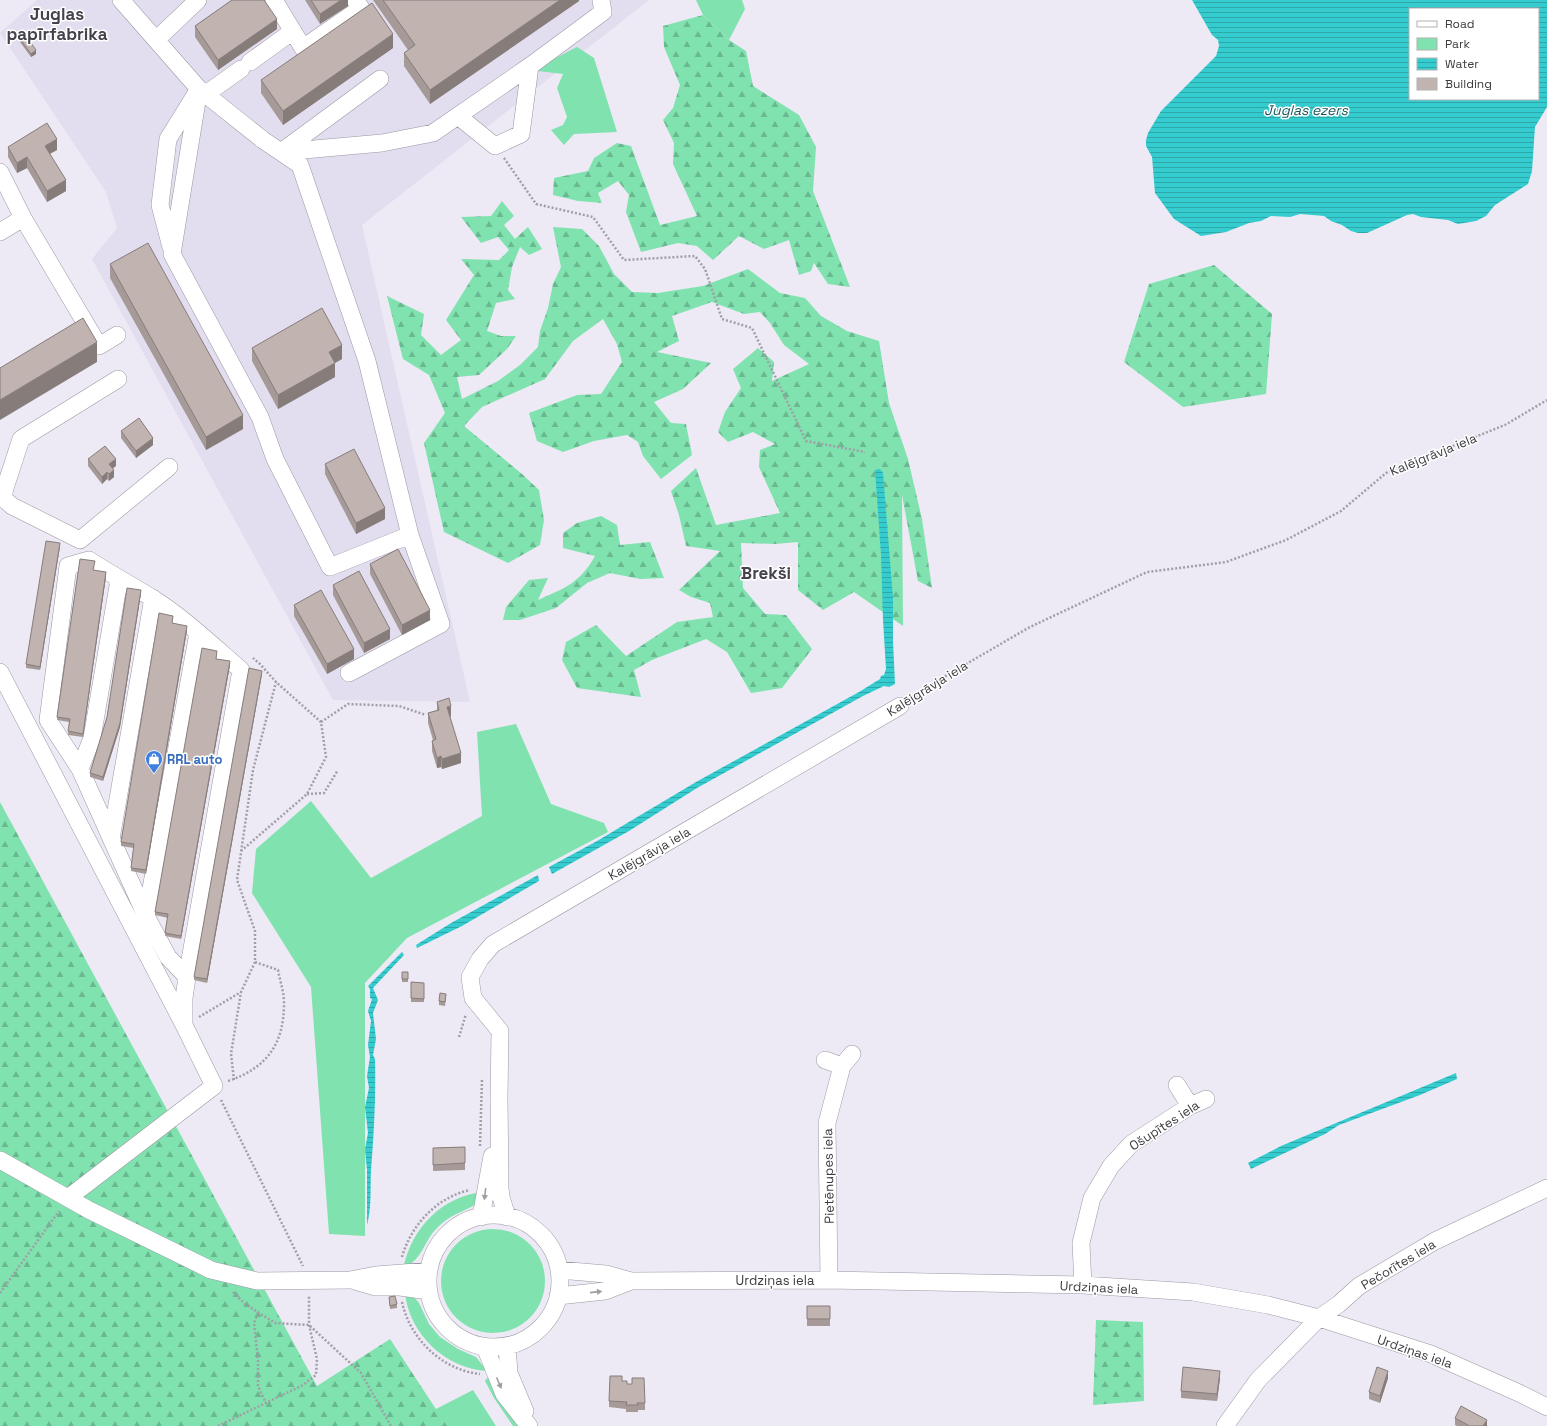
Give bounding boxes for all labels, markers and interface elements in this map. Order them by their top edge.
district label: Juglas papīrfabrika [6,3,108,45]
legend [1409,8,1539,100]
text: Road [1445,16,1474,32]
text: Park [1445,36,1470,52]
text: Water [1445,56,1479,72]
text: Building [1445,76,1492,92]
water label: Juglas ezers [1264,101,1349,119]
street label: Kalējgrāvja iela [1387,429,1480,480]
district label: Brekši [741,562,791,584]
street label: Kalējgrāvja iela [884,657,971,720]
shop icon: RRL auto [144,749,164,774]
place label: RRL auto [167,751,222,768]
street label: Kalējgrāvja iela [605,823,694,884]
street label: Ošupītes iela [1126,1096,1203,1154]
street label: Pietēnupes iela [819,1128,838,1224]
one-way arrow [482,1188,489,1200]
street label: Pečorītes iela [1358,1235,1439,1293]
street label: Urdziņas iela [736,1272,815,1289]
street label: Urdziņas iela [1059,1277,1139,1298]
one-way arrow [590,1289,602,1295]
street label: Urdziņas iela [1375,1331,1455,1373]
one-way arrow [496,1377,502,1389]

